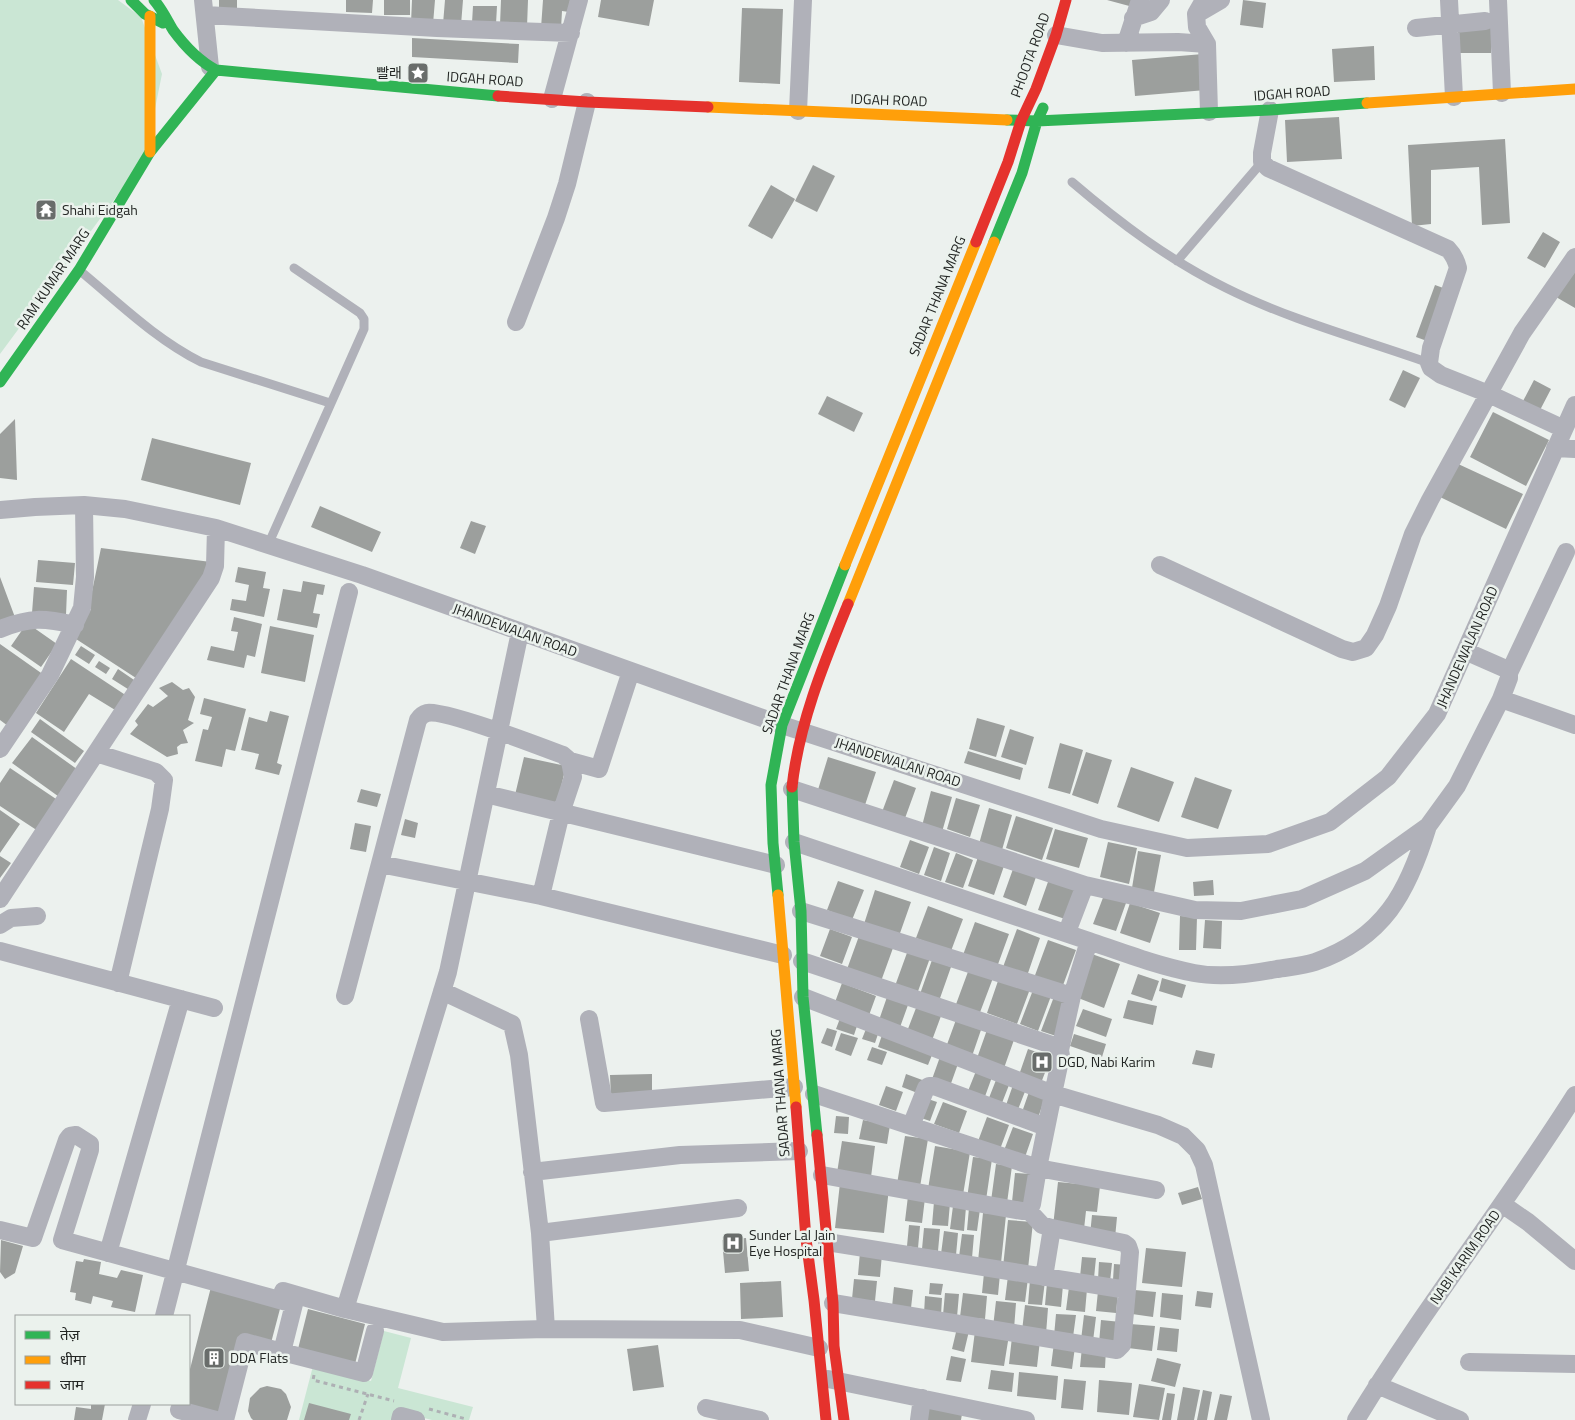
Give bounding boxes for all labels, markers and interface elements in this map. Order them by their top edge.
street label: PHOOTA ROAD [1004,9,1055,100]
place icon: 빨래 [406,61,430,85]
place label: 빨래 [376,62,402,83]
street label: IDGAH ROAD [446,65,524,92]
street label: IDGAH ROAD [1253,79,1331,106]
street label: IDGAH ROAD [850,88,928,111]
temple icon: Shahi Eidgah [34,198,58,222]
place label: Shahi Eidgah [62,199,138,220]
street label: RAM KUMAR MARG [11,224,94,333]
street label: SADAR THANA MARG [903,233,970,359]
street label: JHANDEWALAN ROAD [1430,583,1503,711]
street label: JHANDEWALAN ROAD [450,597,580,662]
street label: SADAR THANA MARG [756,609,819,737]
street label: JHANDEWALAN ROAD [833,731,964,792]
street label: SADAR THANA MARG [765,1028,794,1158]
hospital icon: DGD, Nabi Karim [1030,1050,1054,1074]
place label: DGD, Nabi Karim [1058,1051,1155,1072]
street label: NABI KARIM ROAD [1424,1205,1505,1308]
place label: Sunder Lal Jain Eye Hospital [749,1224,836,1261]
hospital icon: Sunder Lal Jain Eye Hospital [721,1231,745,1255]
legend [15,1315,190,1405]
text: तेज़ [60,1323,81,1346]
building icon: DDA Flats [202,1346,226,1370]
place label: DDA Flats [230,1347,288,1368]
text: धीमा [60,1348,87,1371]
text: जाम [60,1373,85,1396]

